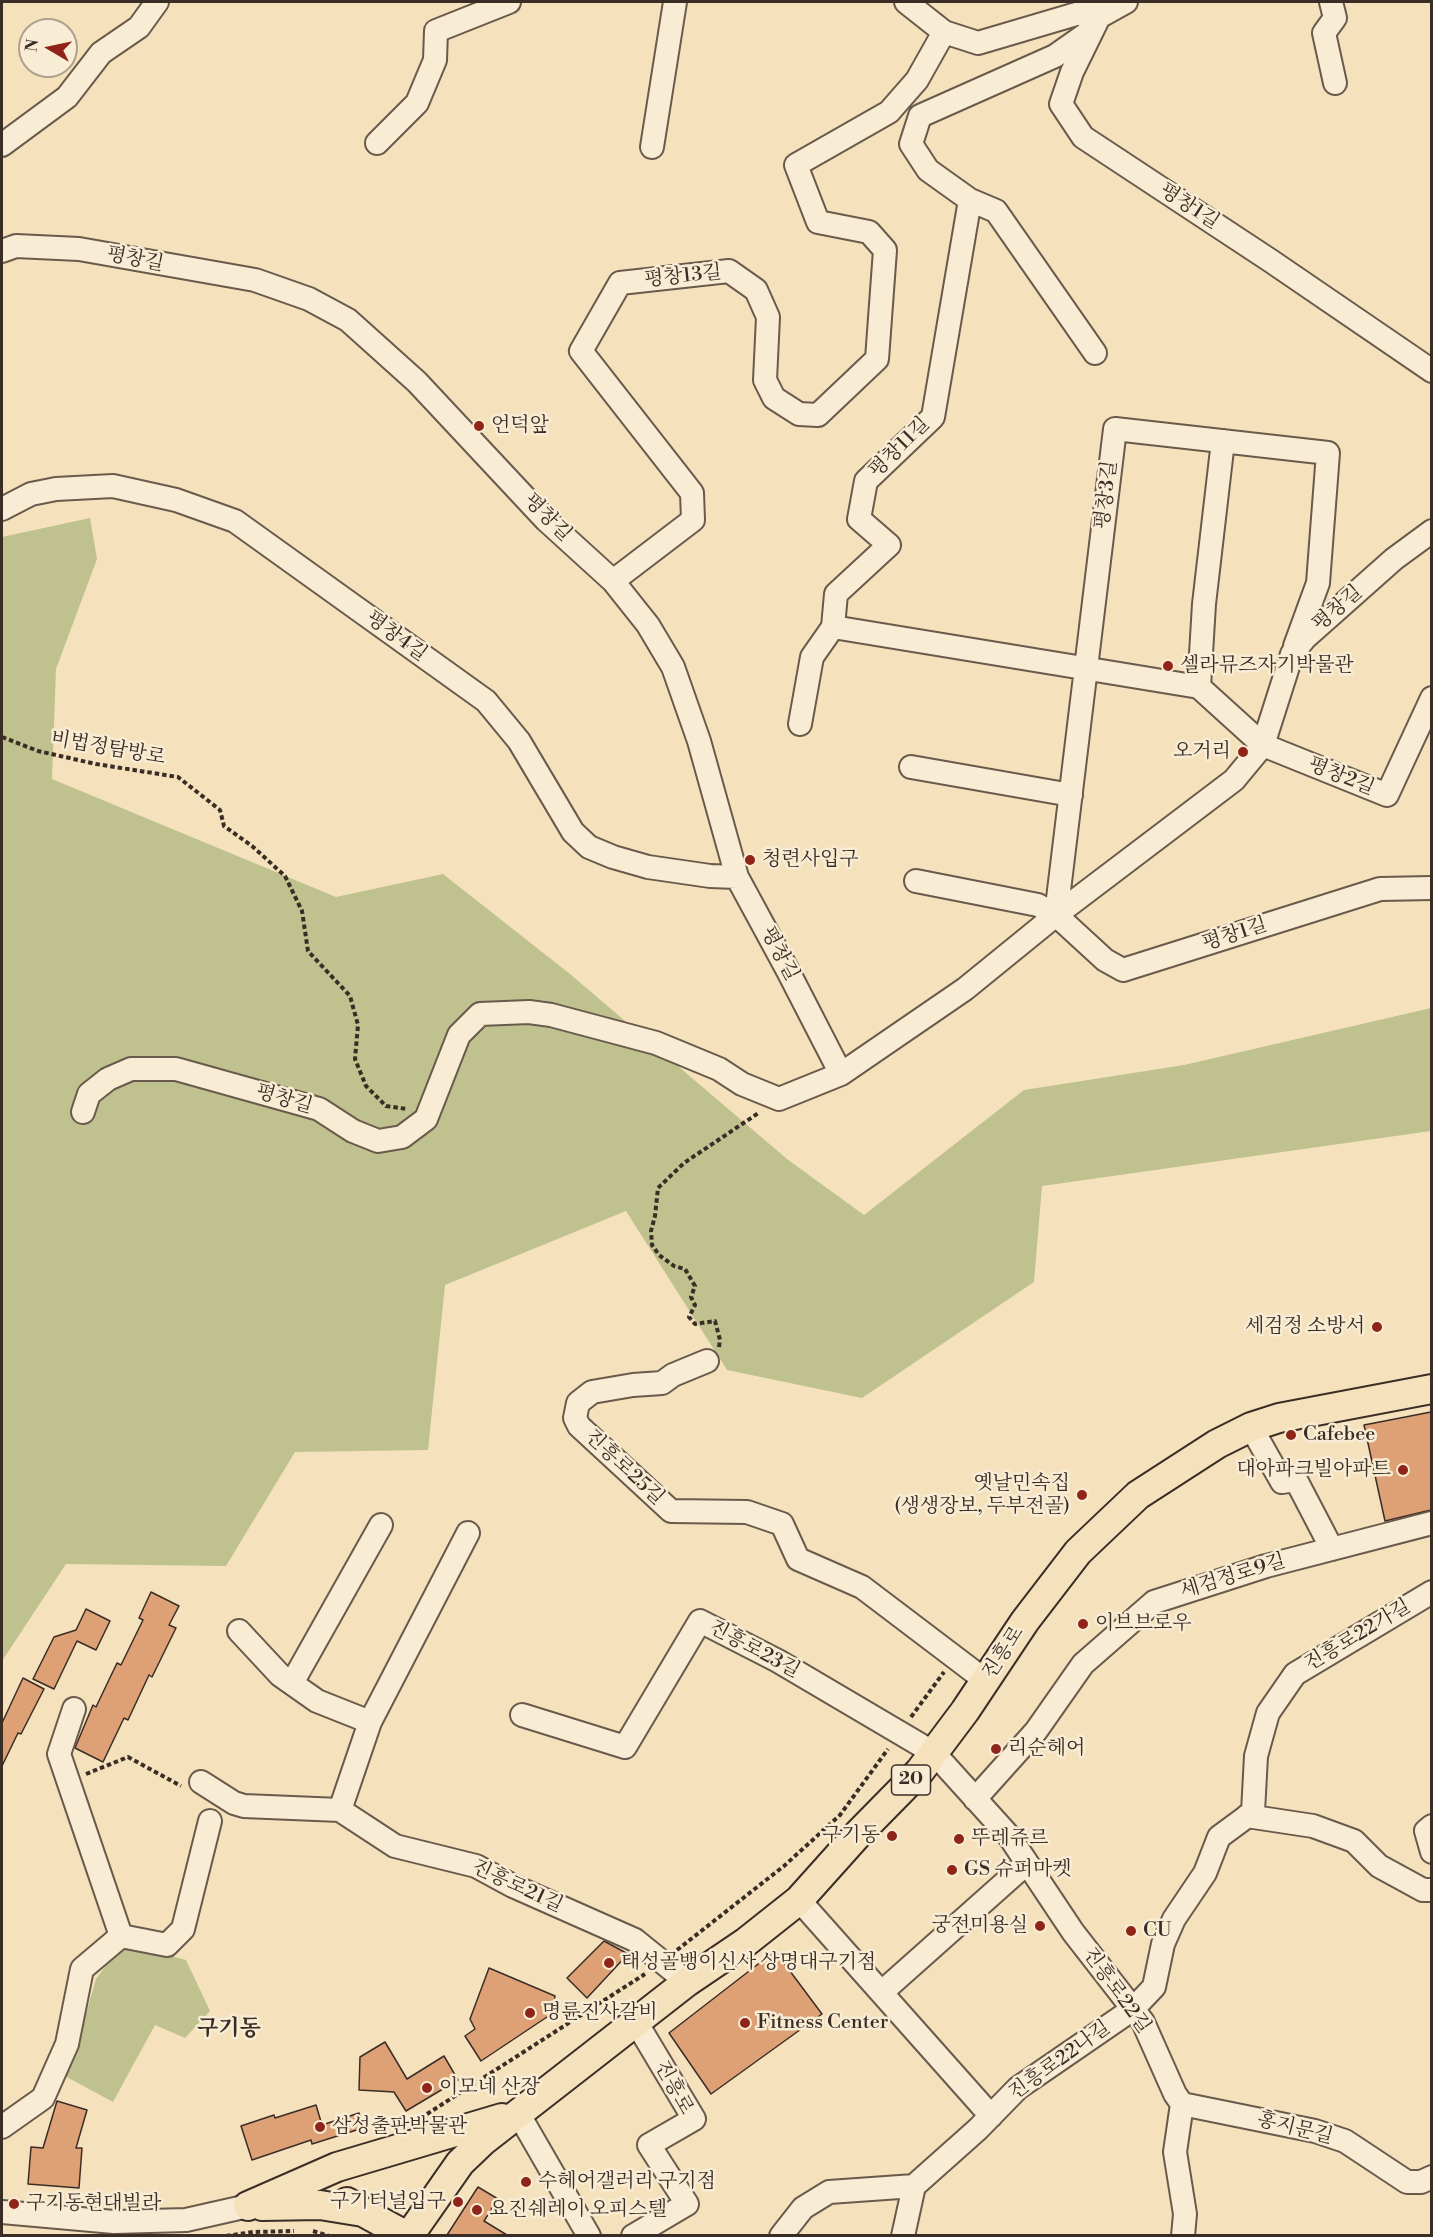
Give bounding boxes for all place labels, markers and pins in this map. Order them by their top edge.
place label: 언덕앞 [491,414,549,438]
marker: 언덕앞 [472,419,486,433]
place label: 셀라뮤즈자기박물관 [1180,654,1354,678]
marker: 셀라뮤즈자기박물관 [1161,659,1175,673]
place label: 오거리 [1173,740,1231,764]
marker: 오거리 [1236,745,1250,759]
place label: 청련사입구 [762,848,859,872]
marker: 청련사입구 [743,853,757,867]
place label: 세검정 소방서 [1245,1315,1365,1339]
marker: 세검정 소방서 [1370,1320,1384,1334]
place label: Cafebee [1303,1423,1375,1447]
marker: Cafebee [1284,1428,1298,1442]
place label: 대아파크빌아파트 [1236,1458,1391,1482]
marker: 대아파크빌아파트 [1396,1463,1410,1477]
place label: 옛날민속집 (생생장보, 두부전골) [894,1472,1070,1519]
marker: 옛날민속집 (생생장보, 두부전골) [1075,1488,1089,1502]
place label: 이브브로우 [1095,1612,1192,1636]
marker: 이브브로우 [1076,1617,1090,1631]
place label: 리순헤어 [1008,1737,1085,1761]
marker: 리순헤어 [989,1742,1003,1756]
place label: 구기동 [822,1824,880,1848]
place label: 뚜레쥬르 [971,1827,1048,1851]
marker: 구기동 [885,1829,899,1843]
marker: 뚜레쥬르 [952,1832,966,1846]
place label: GS 슈퍼마켓 [964,1858,1072,1882]
marker: GS 슈퍼마켓 [945,1863,959,1877]
place label: 궁전미용실 [931,1914,1028,1938]
marker: 궁전미용실 [1033,1919,1047,1933]
place label: CU [1143,1919,1171,1943]
marker: CU [1124,1924,1138,1938]
place label: 태성골뱅이신사 상명대구기점 [621,1951,876,1975]
marker: 태성골뱅이신사 상명대구기점 [602,1956,616,1970]
place label: 명륜진사갈비 [542,2001,658,2025]
marker: 명륜진사갈비 [523,2006,537,2020]
place label: Fitness Center [757,2011,888,2035]
marker: Fitness Center [738,2016,752,2030]
place label: 이모네 산장 [439,2076,540,2100]
marker: 이모네 산장 [420,2081,434,2095]
place label: 삼성출판박물관 [332,2115,467,2139]
marker: 삼성출판박물관 [313,2120,327,2134]
place label: 수헤어갤러리 구기점 [538,2170,716,2194]
marker: 수헤어갤러리 구기점 [519,2175,533,2189]
place label: 구기터널입구 [330,2190,446,2214]
place label: 구기동현대빌라 [26,2192,161,2216]
marker: 구기터널입구 [451,2195,465,2209]
marker: 구기동현대빌라 [7,2197,21,2211]
place label: 요진쉐레이 오피스텔 [489,2198,667,2222]
marker: 요진쉐레이 오피스텔 [470,2203,484,2217]

